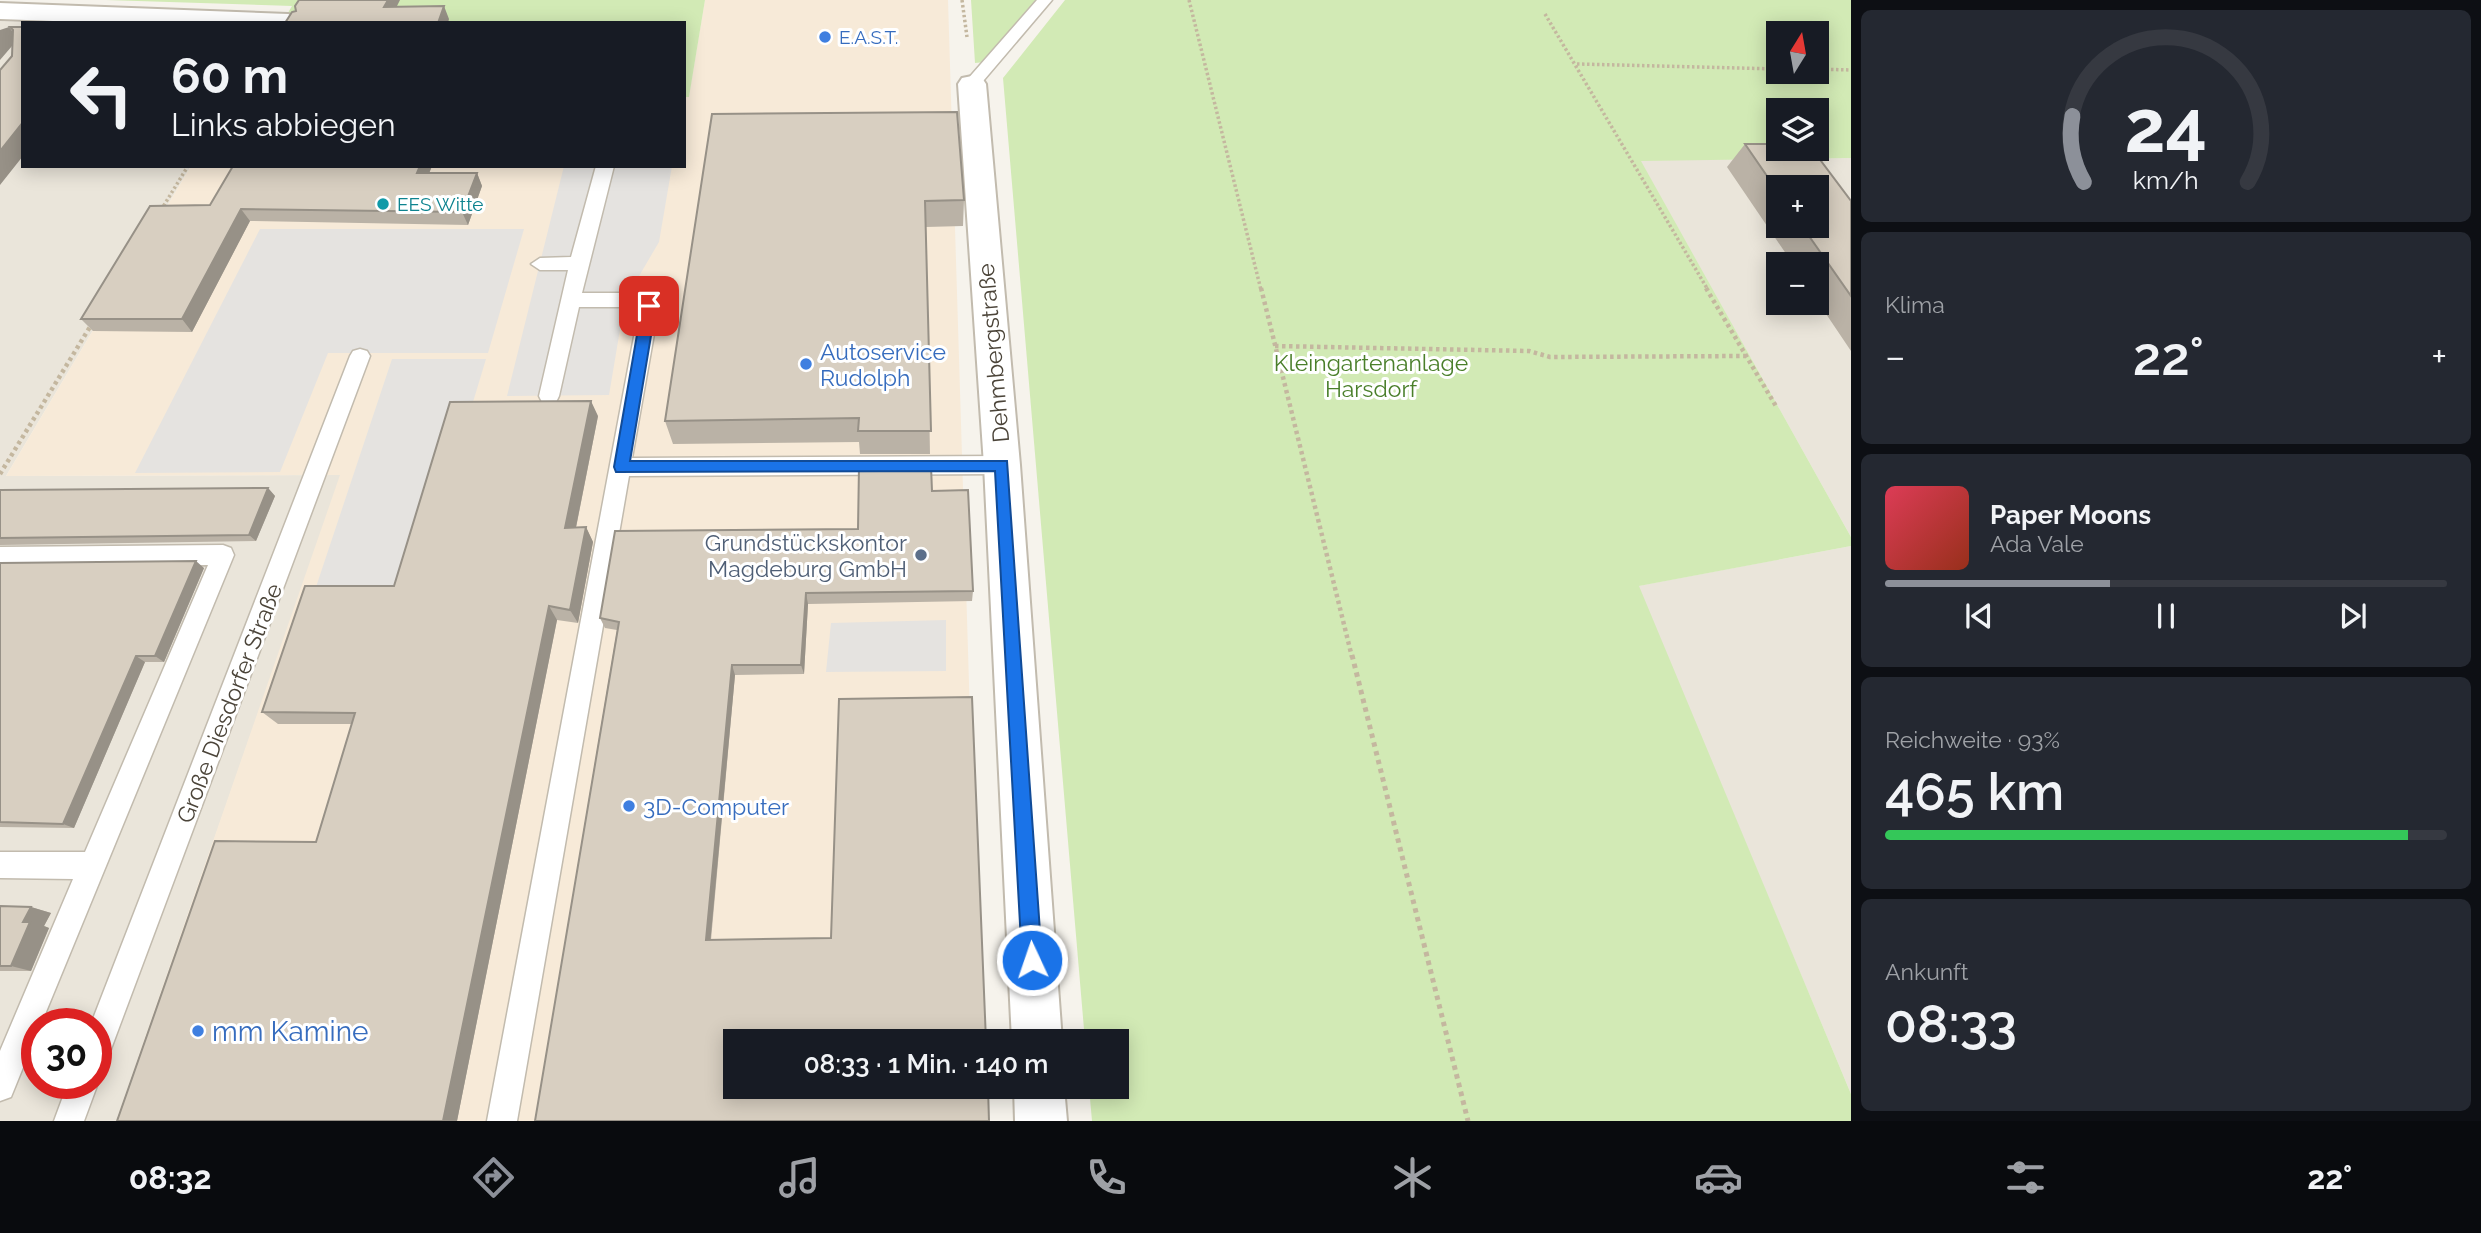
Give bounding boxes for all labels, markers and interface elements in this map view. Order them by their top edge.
north arrow [1766,21,1829,84]
map controls [1766,21,1829,315]
place label: E.A.S.T. [839,26,898,48]
marker: E.A.S.T. [817,29,833,45]
text: 60 m [171,47,288,104]
icon: left [56,49,147,140]
text: 24 [2125,84,2207,169]
button: layers [1766,98,1829,161]
text: Links abbiegen [171,106,396,143]
text: km/h [2133,165,2199,195]
button: + [1766,175,1829,238]
place label: EES Witte [397,193,484,215]
marker: EES Witte [375,196,391,212]
button: − [1766,252,1829,315]
street label: Dehmbergstraße [972,262,1014,444]
pin [619,276,679,336]
icon: arrive [630,287,668,325]
text: Klima [1885,291,1945,318]
text: 22° [2133,326,2204,387]
text: − [1885,334,1905,379]
text: + [2431,334,2447,379]
place label: Autoservice Rudolph [820,338,946,391]
park label: Kleingartenanlage Harsdorf [1274,349,1468,402]
marker: Autoservice Rudolph [798,356,814,372]
text: Paper Moons [1990,500,2151,530]
place label: Grundstückskontor Magdeburg GmbH [705,529,907,582]
text: Ada Vale [1990,530,2084,557]
marker: Grundstückskontor Magdeburg GmbH [913,547,929,563]
street label: Große Diesdorfer Straße [171,579,287,827]
icon: previous [1960,597,1998,635]
icon: pause [2147,597,2185,635]
icon: next [2334,597,2372,635]
text: Reichweite · 93% [1885,726,2060,753]
text: 465 km [1885,761,2064,822]
place label: 3D-Computer [643,793,789,820]
marker: 3D-Computer [621,798,637,814]
position arrow [995,923,1069,997]
text: Ankunft [1885,958,1968,985]
text: 08:33 [1885,993,2017,1054]
speed limit sign: 30 [21,1008,112,1099]
place label: mm Kamine [212,1015,368,1048]
marker: mm Kamine [190,1023,206,1039]
text: 08:33 · 1 Min. · 140 m [804,1049,1048,1079]
icon: directions [469,1153,518,1202]
icon: music [775,1153,824,1202]
icon: phone [1082,1153,1131,1202]
icon: climate [1388,1153,1437,1202]
icon: car [1694,1153,1743,1202]
icon: filters [2001,1153,2050,1202]
text: 08:32 [129,1159,211,1196]
text: 22° [2307,1159,2352,1196]

